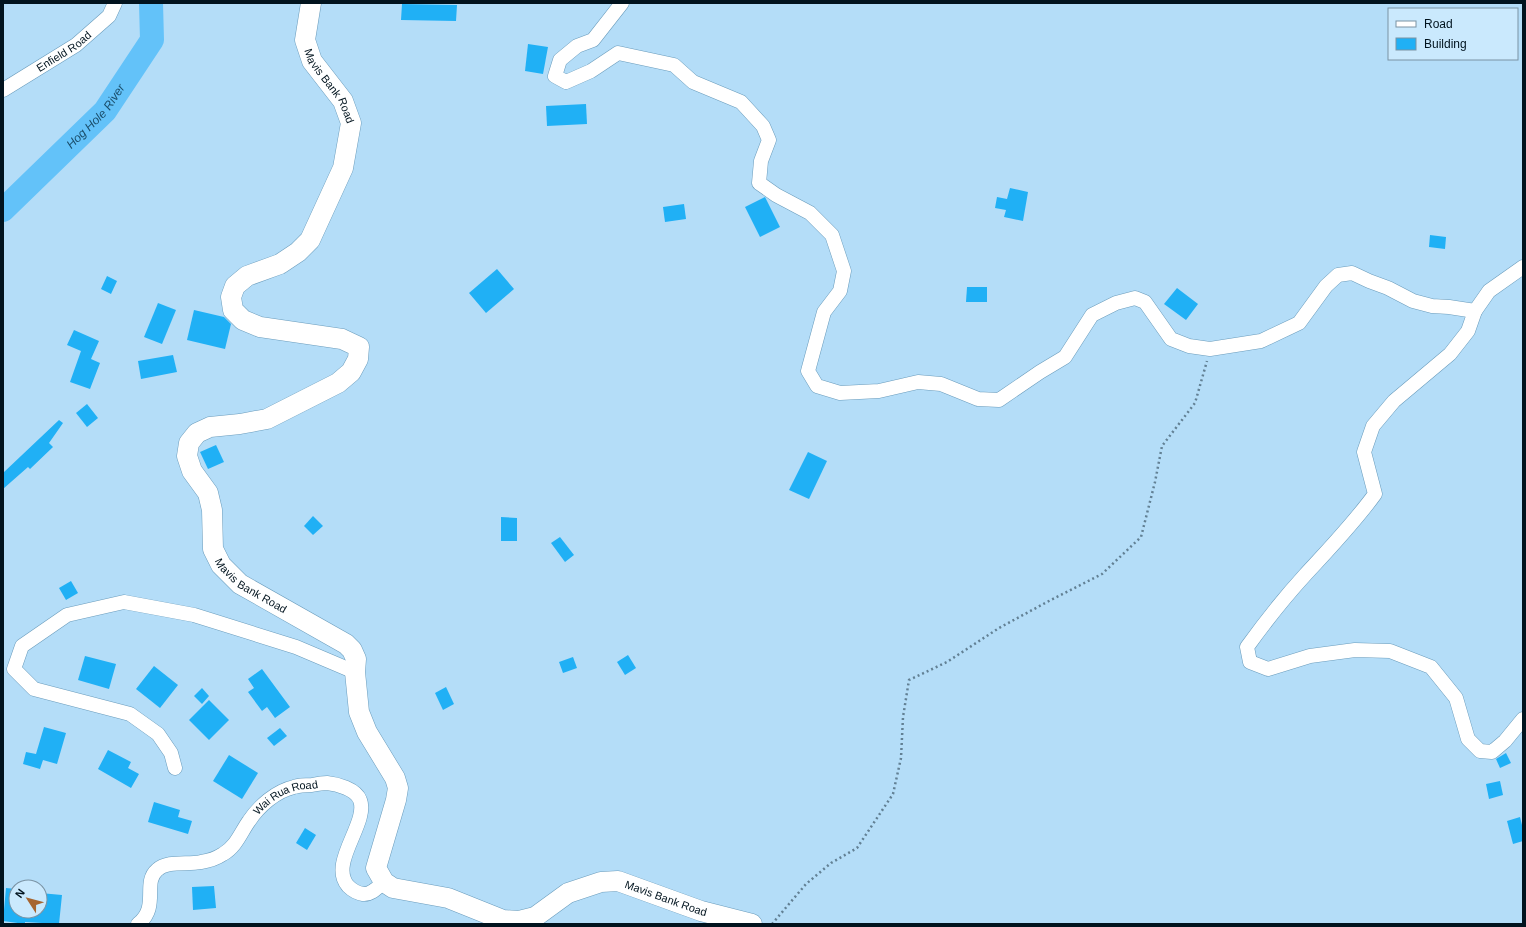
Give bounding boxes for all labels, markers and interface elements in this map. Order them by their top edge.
legend [1388,8,1518,60]
text: Road [1424,17,1453,31]
street label: Enfield Road [34,29,93,74]
text: Building [1424,37,1467,51]
street label: Mavis Bank Road [302,47,356,125]
water label: Hog Hole River [64,81,128,151]
street label: Mavis Bank Road [213,556,289,615]
street label: Wai Rua Road [251,778,319,817]
street label: Mavis Bank Road [623,878,708,918]
north arrow [8,879,48,919]
text: N [13,886,27,900]

